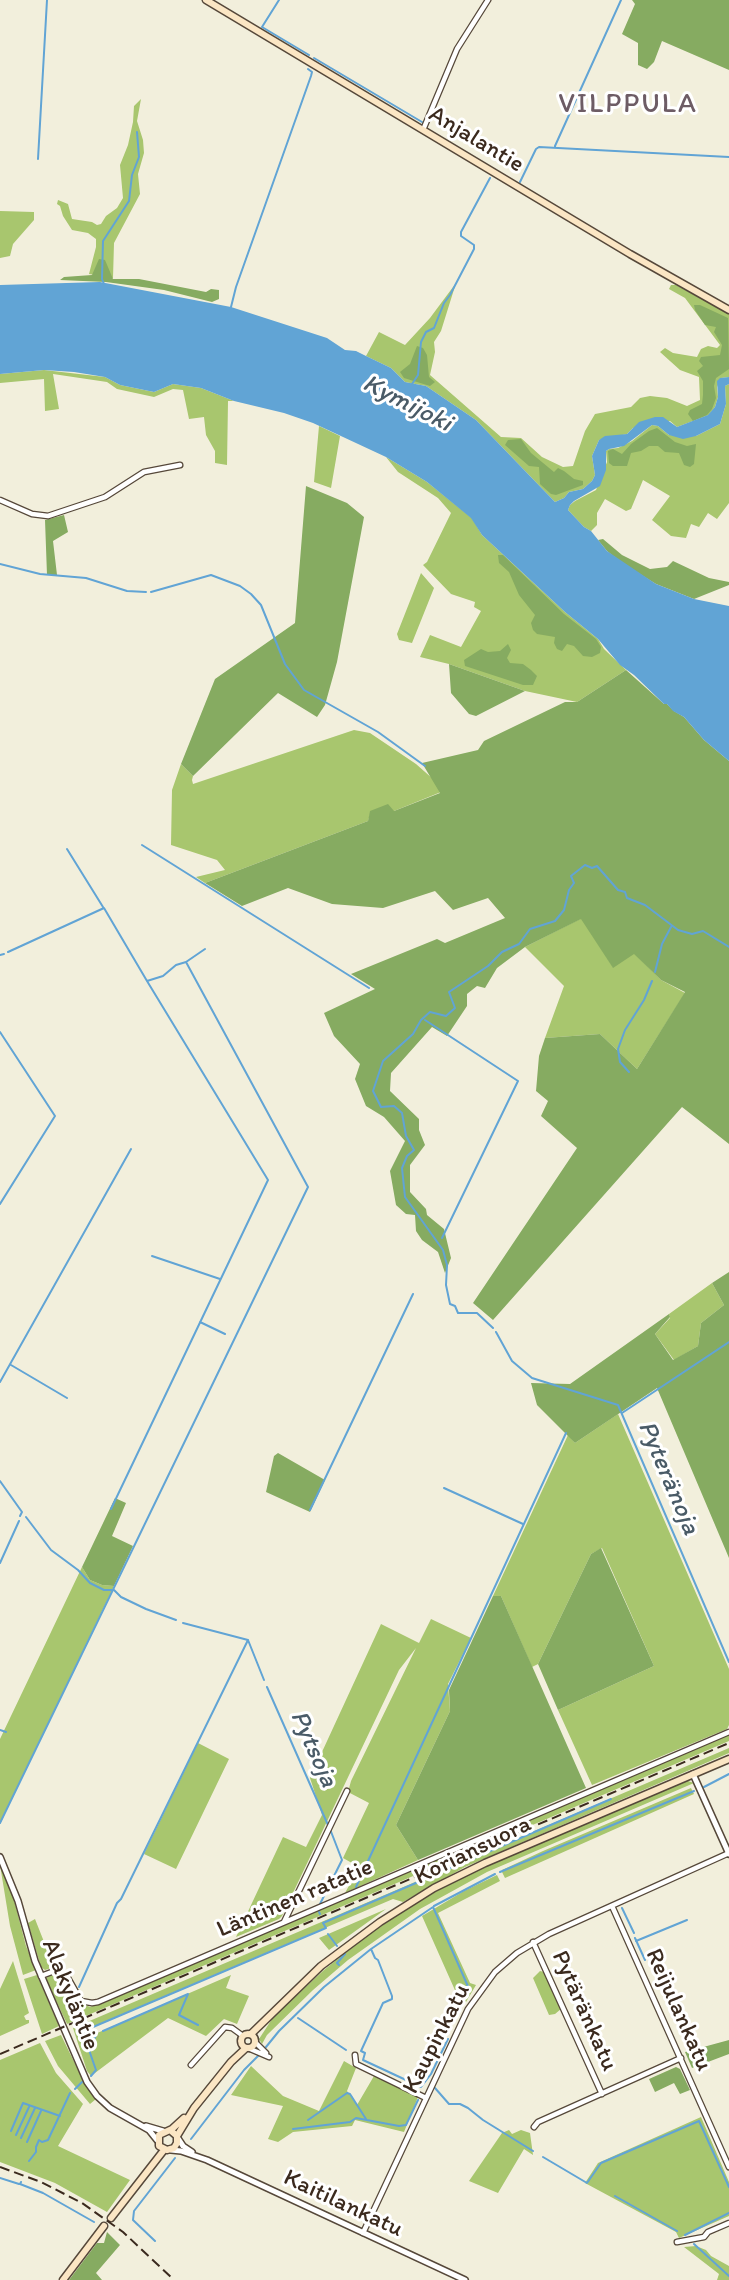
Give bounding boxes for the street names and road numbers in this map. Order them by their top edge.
street label: Anjalantie [423,100,529,180]
street label: Koriansuora [410,1810,536,1892]
street label: Läntinen ratatie [213,1853,377,1945]
street label: Alakyläntie [35,1935,105,2055]
street label: Reijulankatu [638,1944,718,2076]
street label: Pytäränkatu [545,1946,623,2076]
street label: Kaupinkatu [397,1979,477,2099]
street label: Kaitilankatu [279,2164,407,2244]

